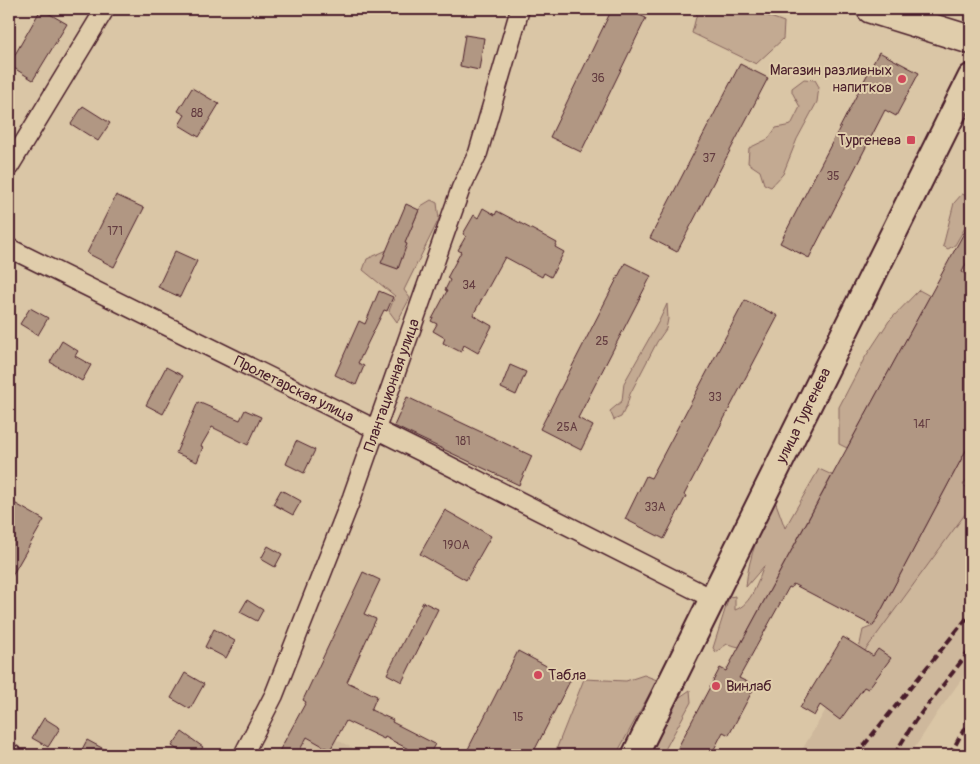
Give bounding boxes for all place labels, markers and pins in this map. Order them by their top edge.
place label: Магазин разливных напитков [770,61,892,97]
marker: Магазин разливных напитков [896,73,908,85]
place label: Тургенева [837,131,901,150]
marker: Тургенева [905,134,917,146]
place label: Табла [548,666,586,685]
marker: Табла [532,669,544,681]
place label: Винлаб [726,677,772,696]
marker: Винлаб [710,680,722,692]

